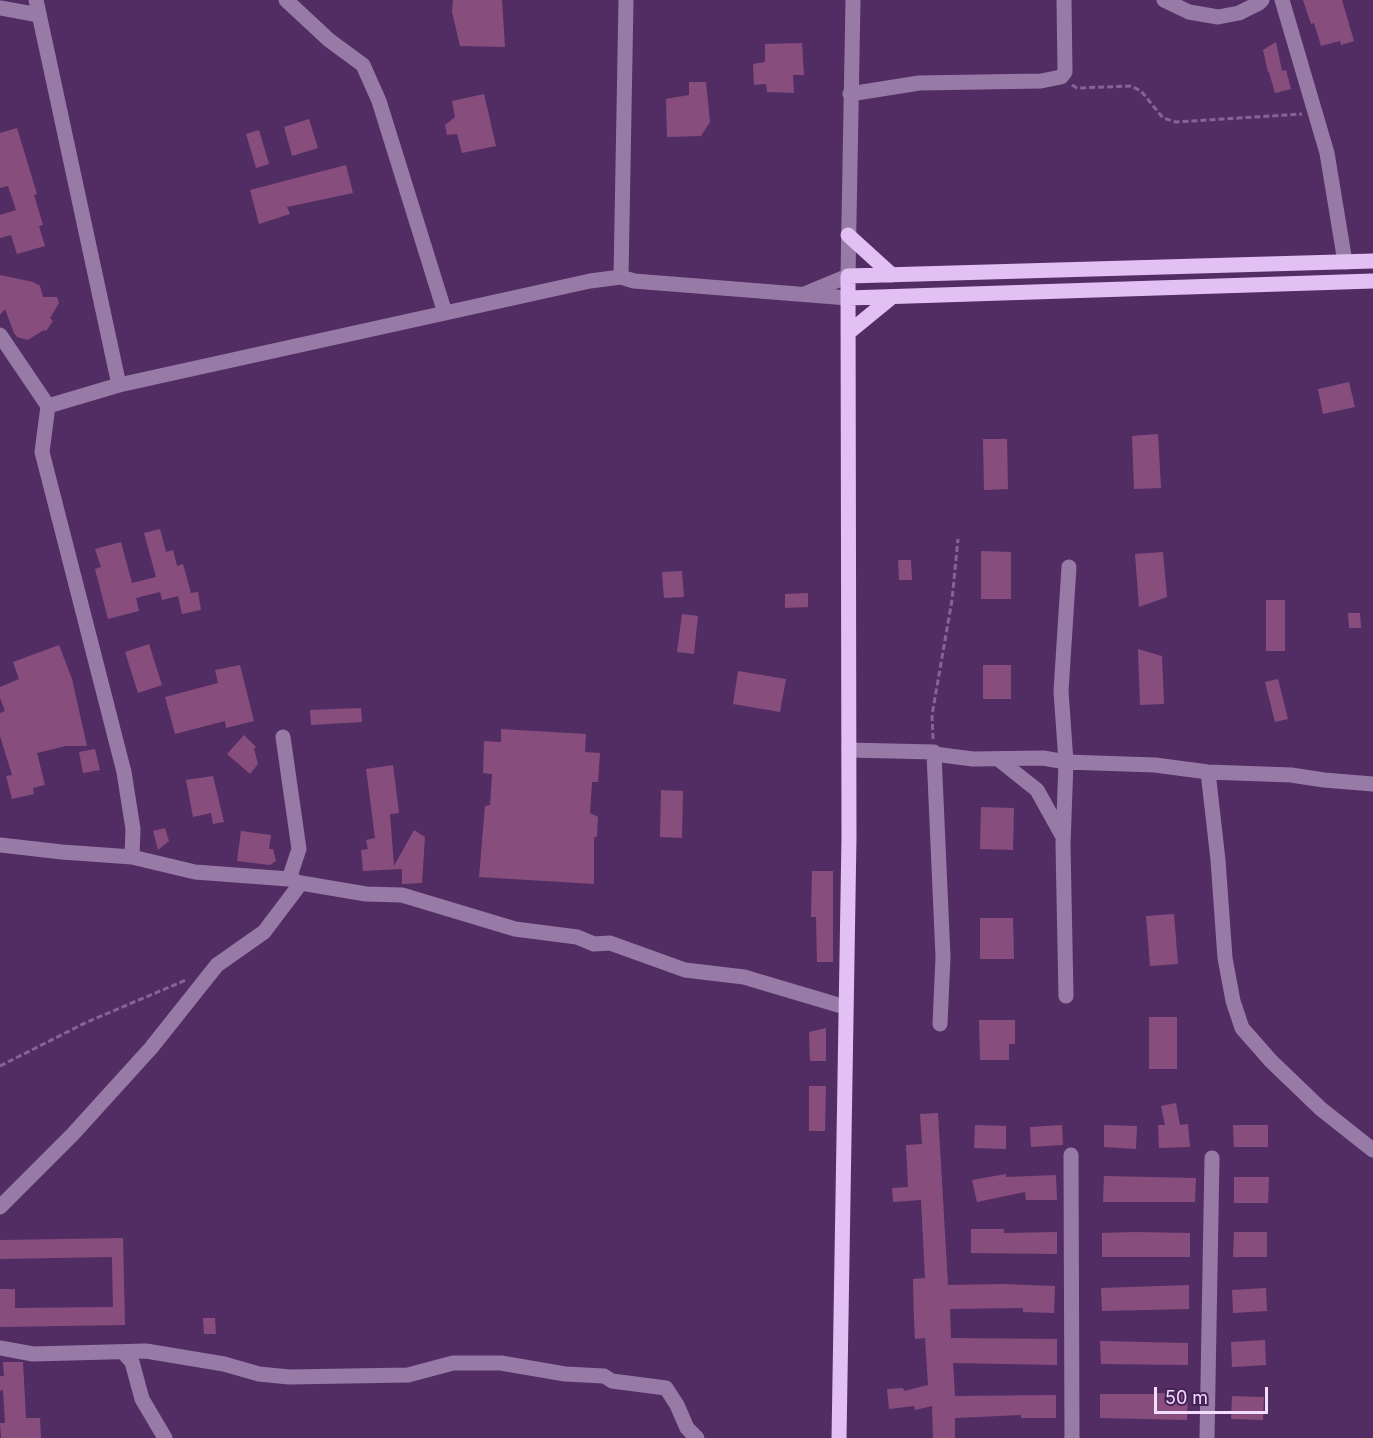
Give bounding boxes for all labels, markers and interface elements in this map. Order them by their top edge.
scale bar [1157,1375,1271,1413]
text: 50 m [1165,1387,1208,1408]

